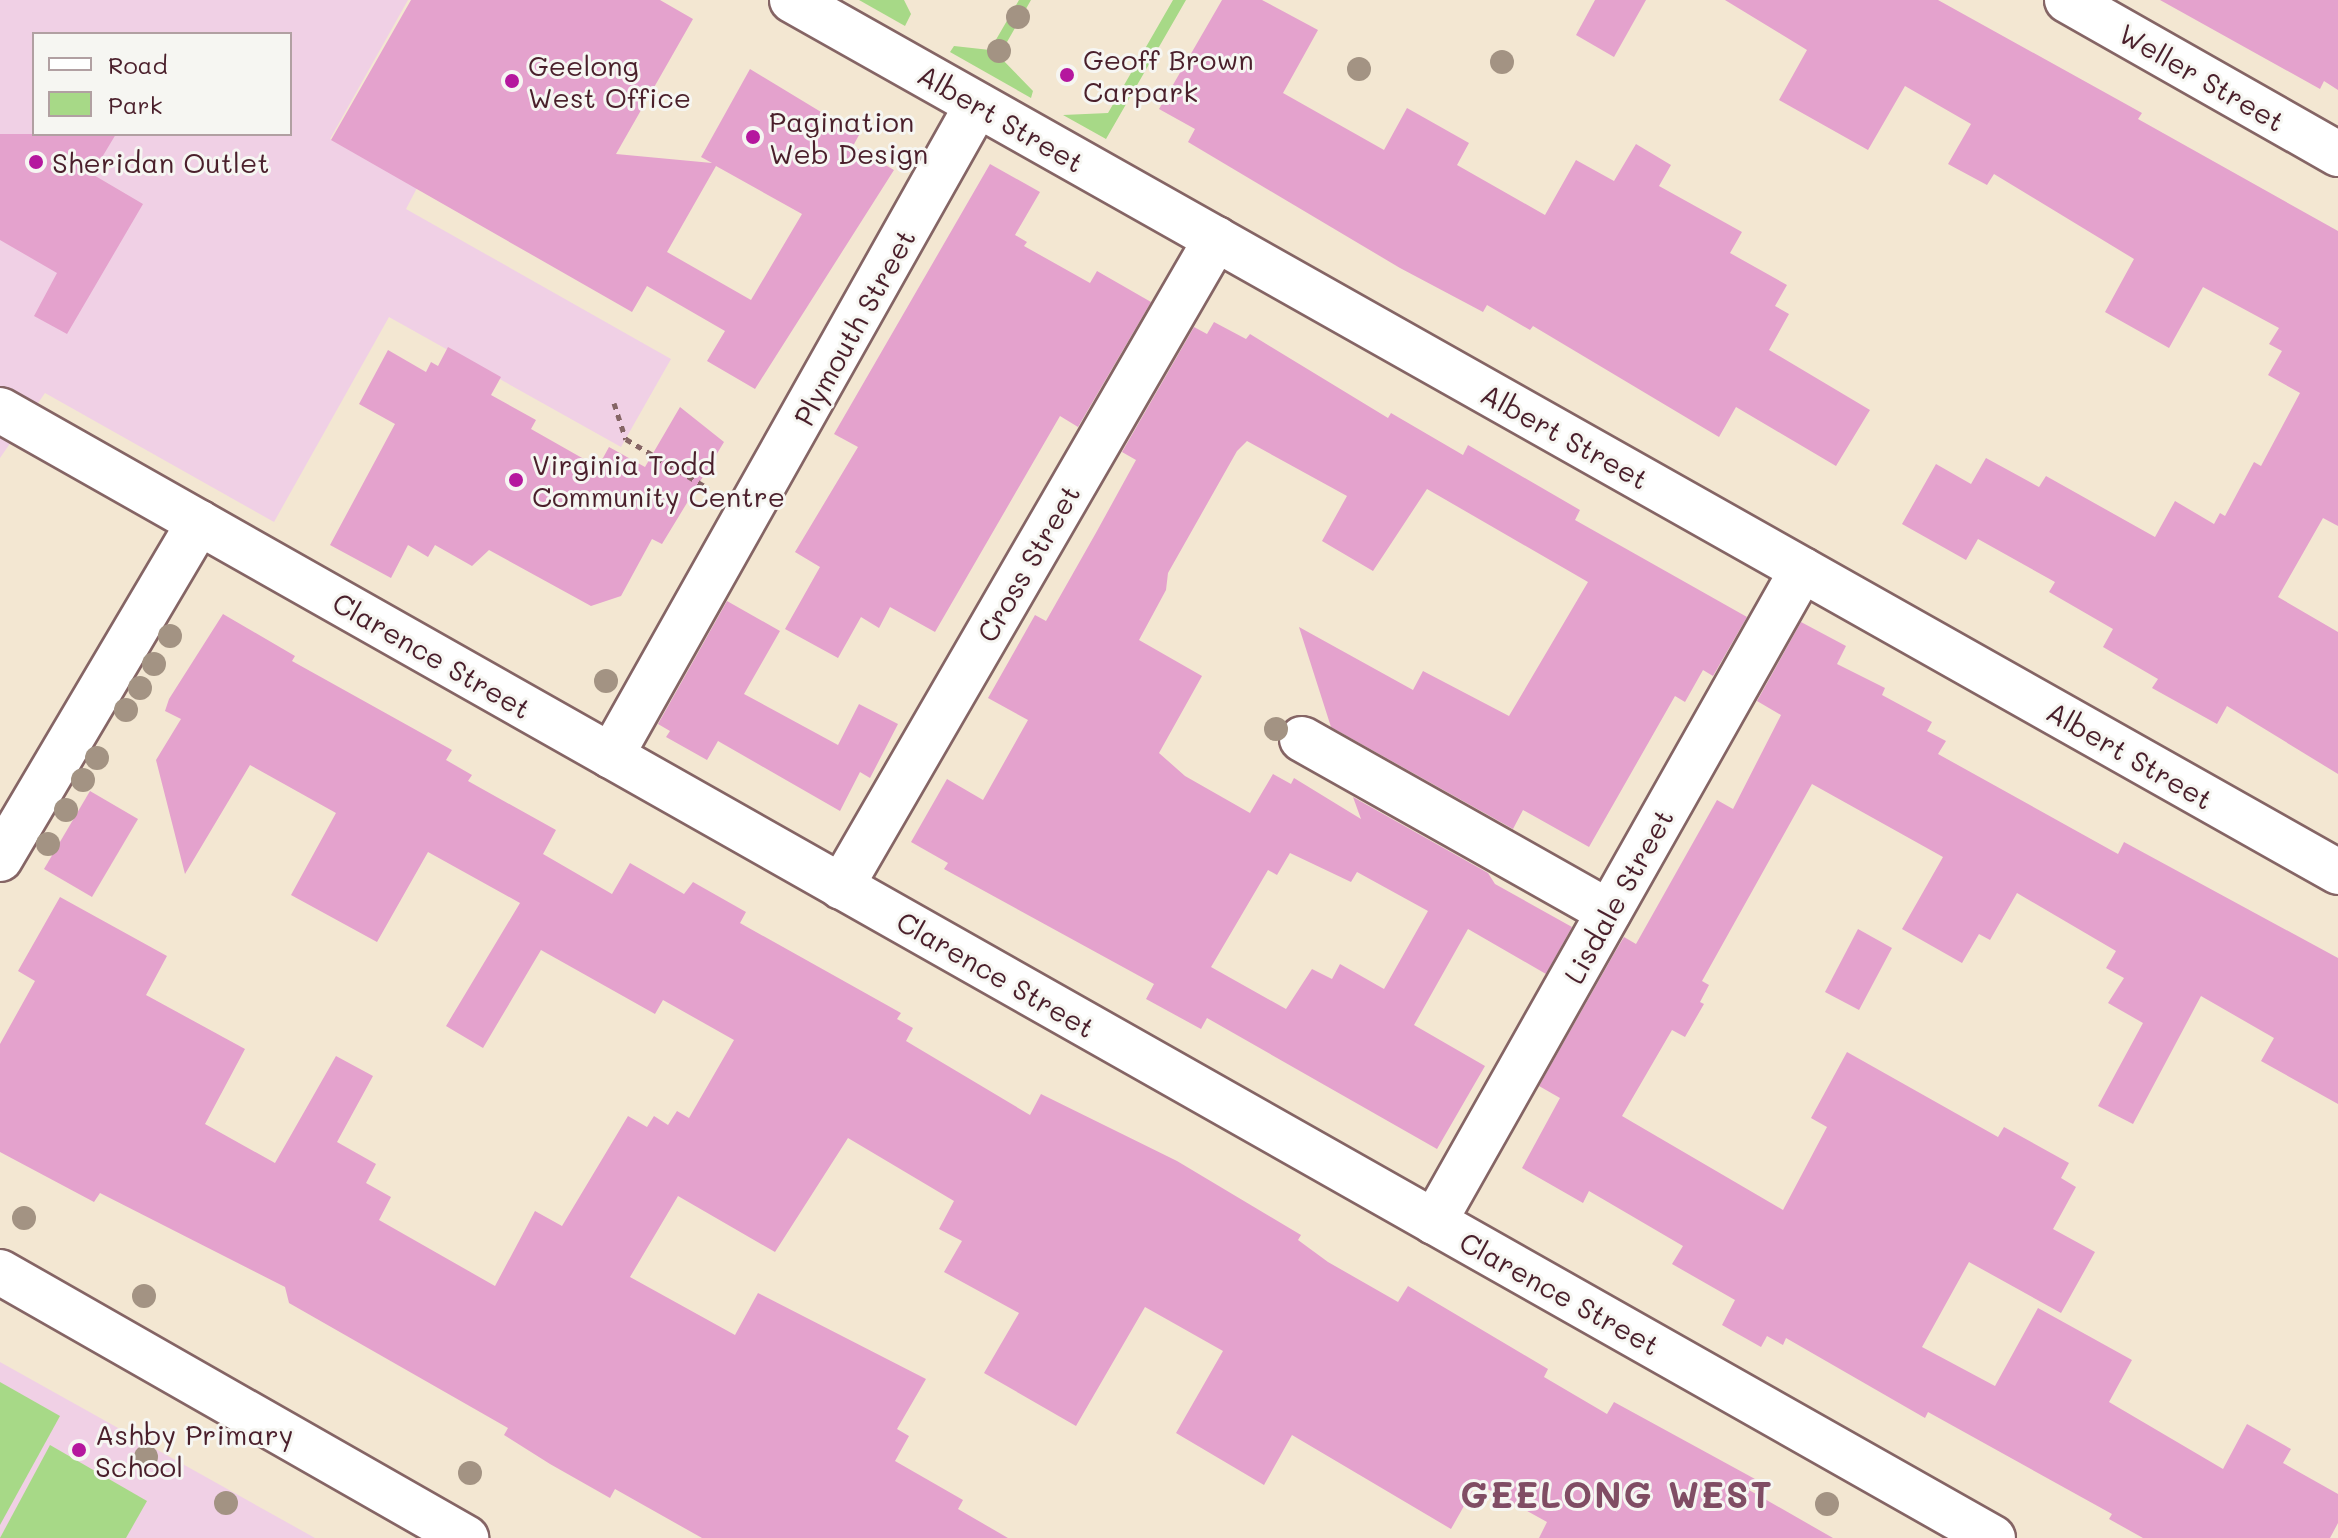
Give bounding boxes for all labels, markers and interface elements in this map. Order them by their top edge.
street label: Weller Street [2113,16,2291,138]
legend [32,32,292,136]
place label: Geoff Brown Carpark [1083,42,1254,108]
place label: Geelong West Office [528,48,691,114]
text: Road [108,49,168,80]
street label: Albert Street [912,57,1090,179]
marker: Geoff Brown Carpark [1058,66,1076,84]
marker: Geelong West Office [503,72,521,90]
text: Park [108,89,162,120]
place label: Pagination Web Design [769,104,928,170]
marker: Pagination Web Design [744,128,762,146]
place label: Sheridan Outlet [52,145,270,179]
marker: Sheridan Outlet [27,153,45,171]
street label: Plymouth Street [786,223,922,431]
street label: Albert Street [1476,376,1654,496]
place label: Virginia Todd Community Centre [532,447,785,513]
marker: Virginia Todd Community Centre [507,471,525,489]
street label: Cross Street [969,478,1087,648]
street label: Clarence Street [327,585,537,725]
street label: Albert Street [2041,694,2219,816]
street label: Lisdale Street [1556,803,1680,989]
street label: Clarence Street [891,904,1101,1044]
street label: Clarence Street [1454,1224,1666,1362]
place label: Ashby Primary School [95,1417,293,1483]
marker: Ashby Primary School [70,1441,88,1459]
district label: GEELONG WEST [1460,1472,1774,1516]

